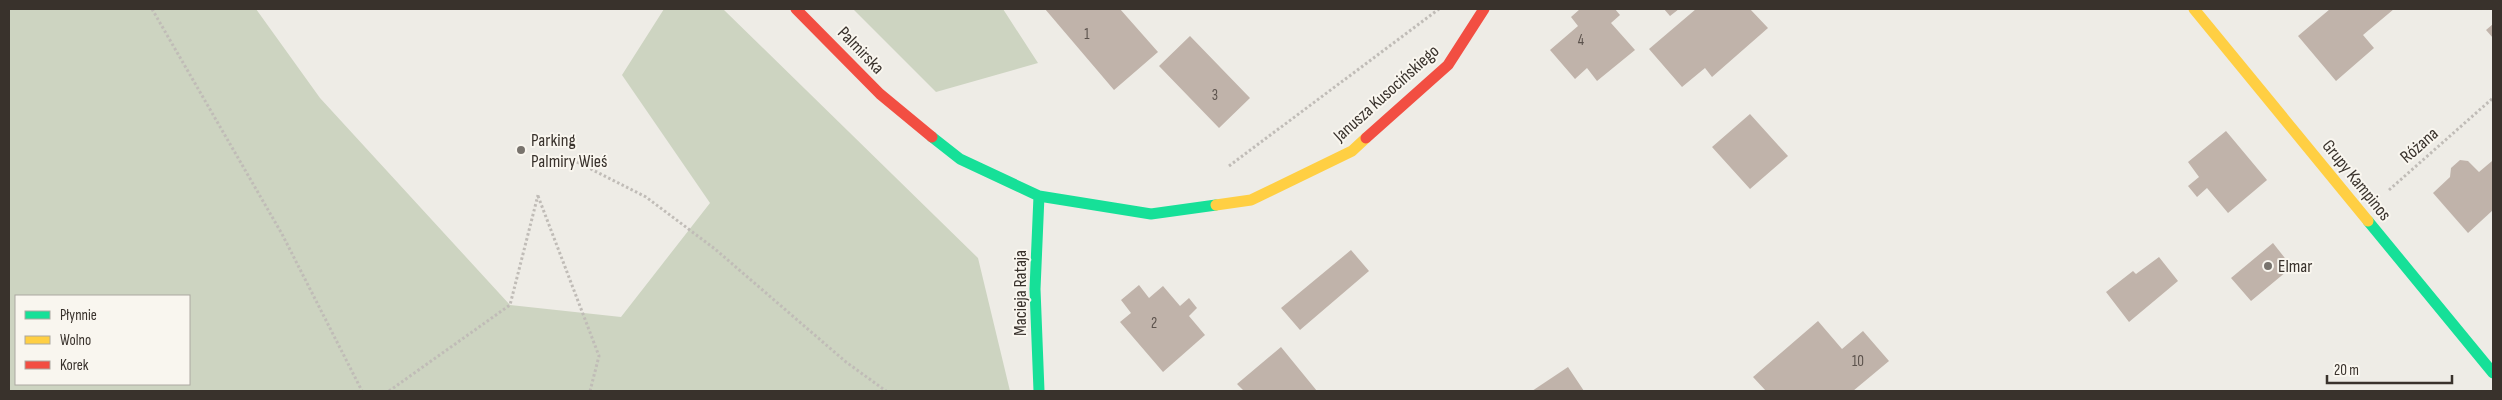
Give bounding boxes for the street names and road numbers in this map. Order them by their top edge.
street label: Palmirska [833,22,888,78]
street label: Janusza Kusocińskiego [1329,41,1443,147]
street label: Różana [2396,123,2443,168]
street label: Grupy Kampinos [2318,136,2396,225]
street label: Macieja Rataja [1010,250,1031,336]

